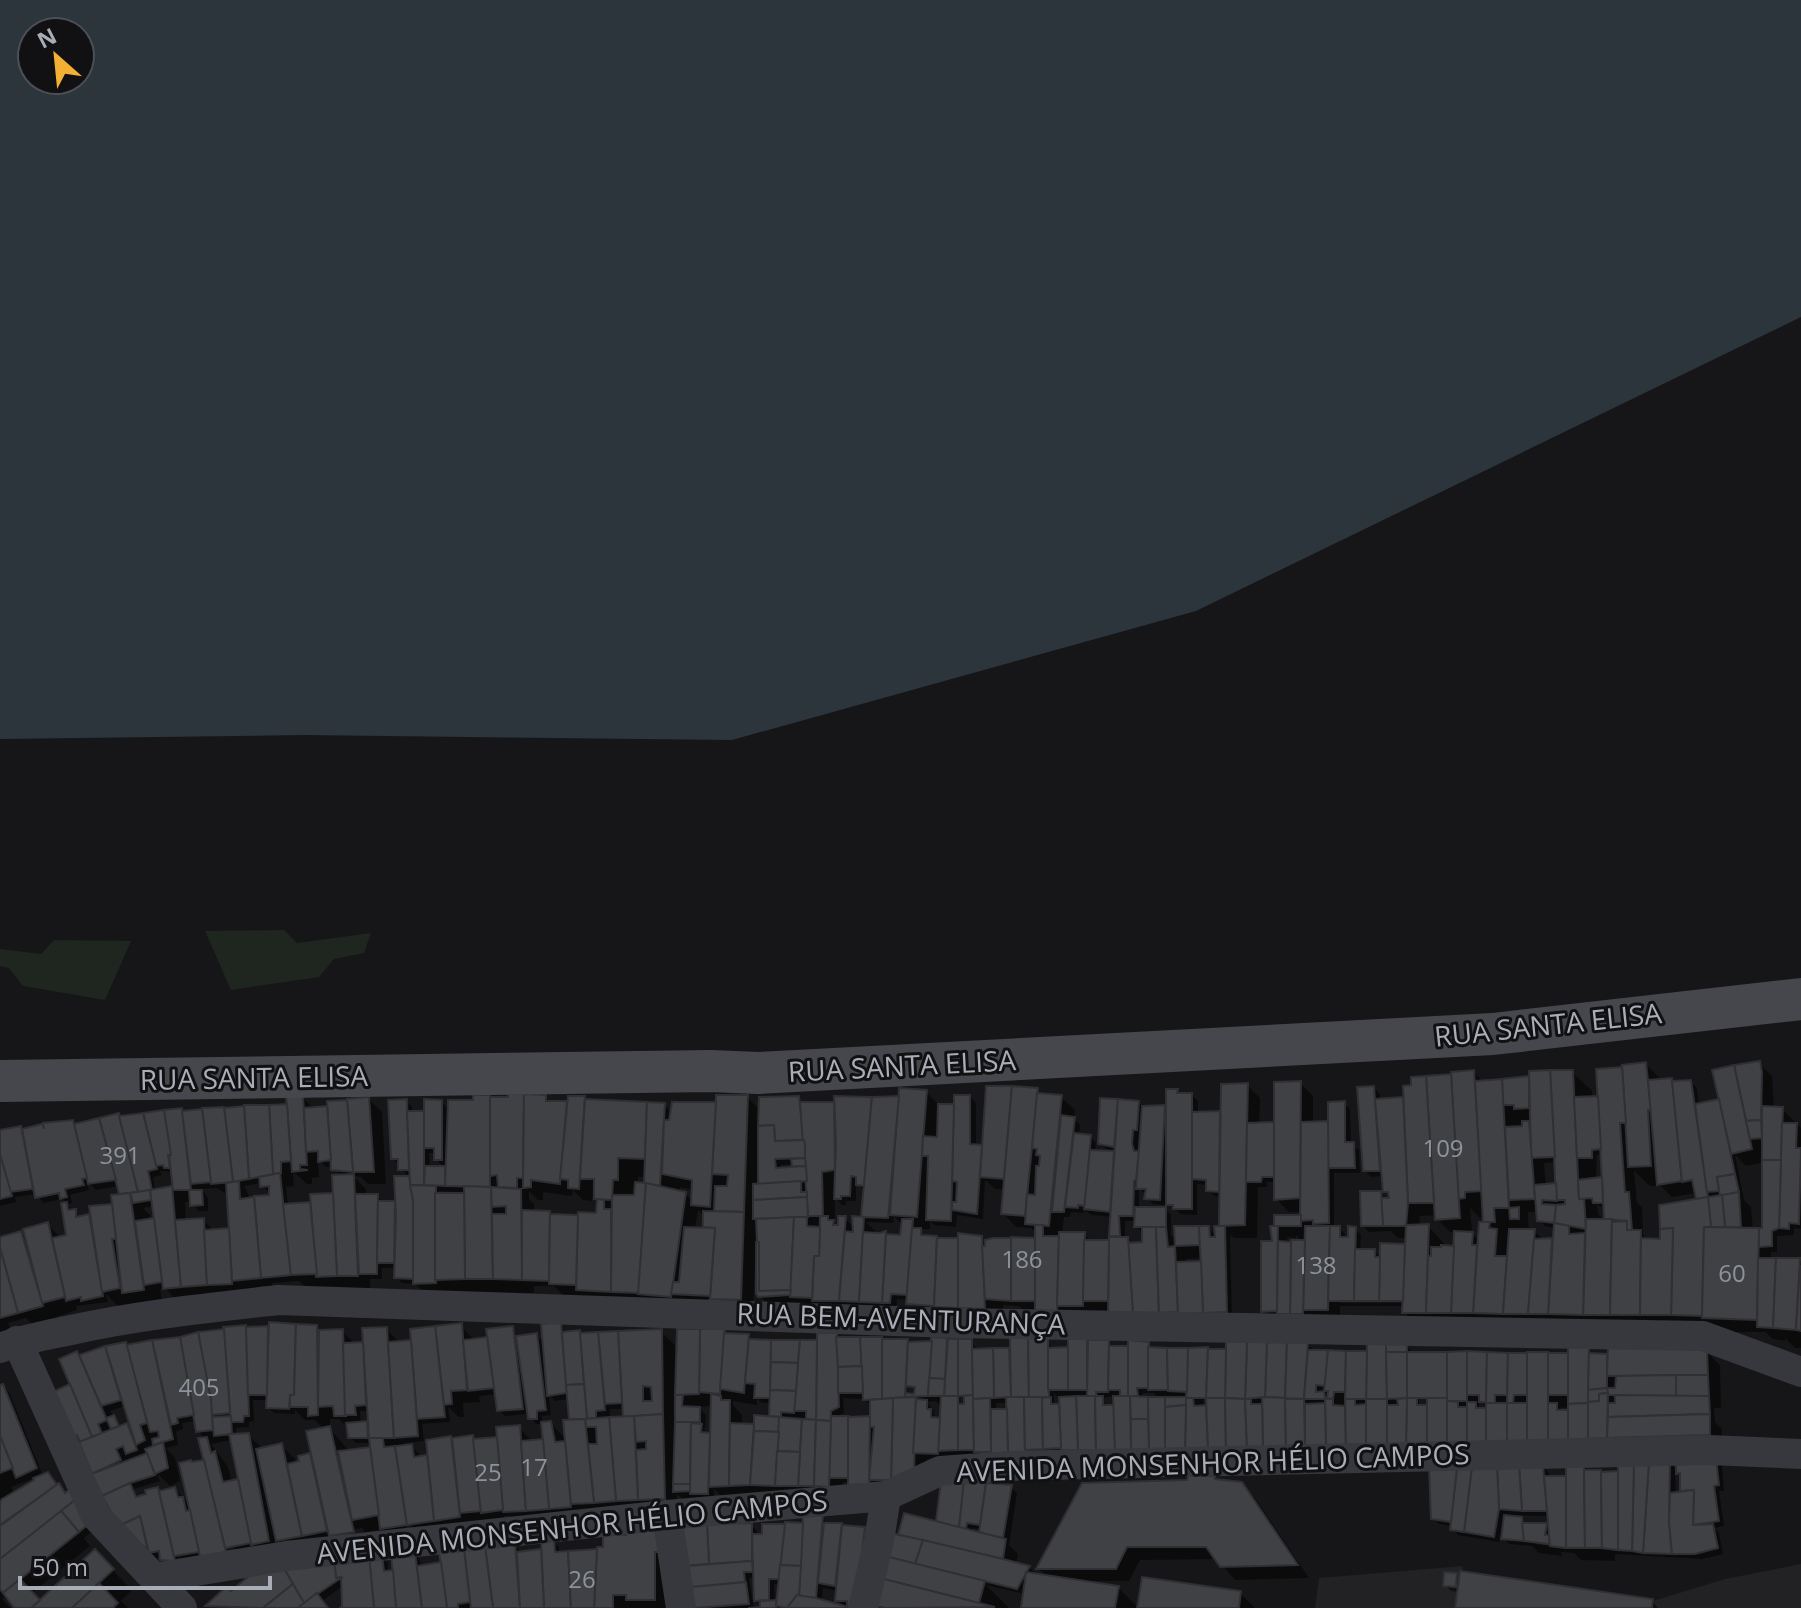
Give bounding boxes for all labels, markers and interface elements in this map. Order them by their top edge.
north arrow [16,16,96,96]
text: N [32,20,61,55]
street label: RUA SANTA ELISA [1432,993,1664,1055]
street label: RUA SANTA ELISA [787,1040,1017,1090]
street label: RUA SANTA ELISA [140,1056,369,1098]
house number: 109 [1422,1131,1464,1164]
house number: 391 [99,1138,141,1171]
house number: 186 [1001,1242,1043,1275]
house number: 138 [1295,1248,1337,1281]
house number: 60 [1718,1256,1746,1289]
street label: RUA BEM-AVENTURANÇA [736,1293,1066,1343]
house number: 405 [178,1370,220,1403]
street label: AVENIDA MONSENHOR HÉLIO CAMPOS [956,1434,1470,1490]
house number: 17 [520,1450,548,1483]
house number: 25 [474,1455,502,1488]
street label: AVENIDA MONSENHOR HÉLIO CAMPOS [315,1480,829,1572]
scale bar [20,1540,270,1590]
text: 50 m [32,1550,88,1583]
house number: 26 [568,1562,596,1595]

